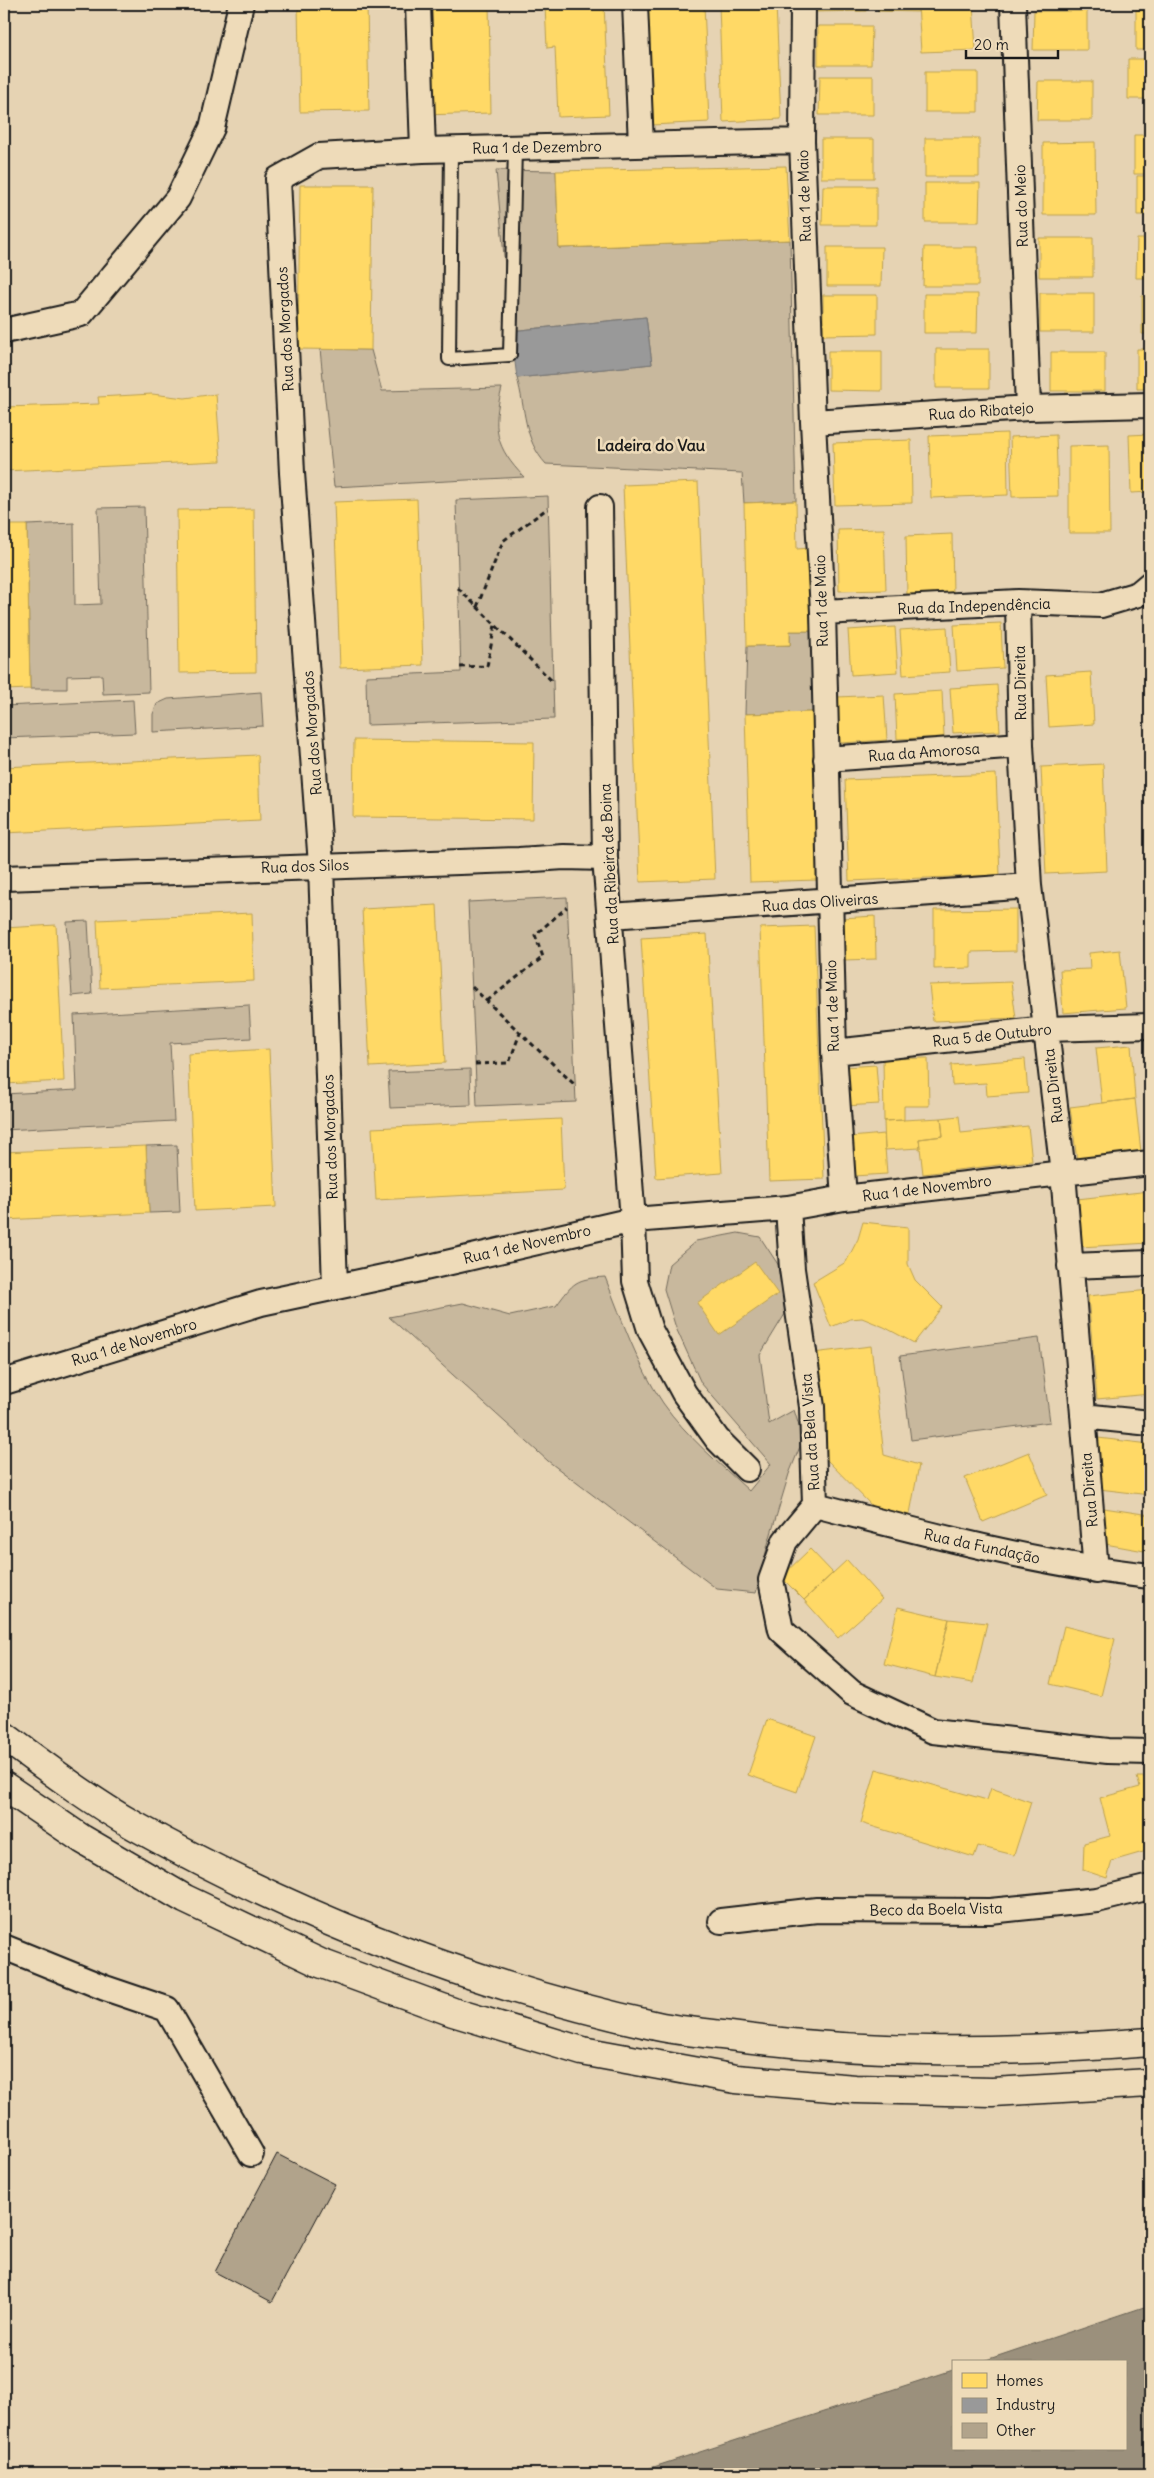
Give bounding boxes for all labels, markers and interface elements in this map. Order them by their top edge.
scale bar [966,28,1059,60]
text: 20 m [974,35,1009,54]
street label: Rua 1 de Dezembro [472,136,602,158]
street label: Rua 1 de Maio [793,149,815,243]
street label: Rua do Meio [1010,164,1032,248]
street label: Rua dos Morgados [272,266,298,392]
street label: Rua do Ribatejo [928,398,1034,424]
district label: Ladeira do Vau [597,435,706,455]
street label: Rua 1 de Maio [810,554,832,648]
street label: Rua da Independência [897,594,1052,618]
street label: Rua Direita [1010,645,1030,721]
street label: Rua dos Morgados [298,670,326,796]
street label: Rua da Amorosa [867,739,981,765]
street label: Rua da Ribeira de Boina [595,783,623,945]
street label: Rua dos Silos [261,855,350,877]
street label: Rua das Oliveiras [761,888,879,916]
street label: Rua 1 de Maio [821,959,843,1053]
street label: Rua 5 de Outubro [931,1019,1053,1051]
street label: Rua Direita [1039,1047,1067,1124]
street label: Rua dos Morgados [318,1074,342,1200]
street label: Rua 1 de Novembro [861,1171,993,1205]
street label: Rua 1 de Novembro [461,1220,593,1268]
street label: Rua 1 de Novembro [69,1314,199,1370]
street label: Rua da Bela Vista [796,1372,824,1491]
street label: Rua Direita [1076,1451,1102,1528]
street label: Rua da Fundação [922,1524,1042,1568]
street label: Beco da Boela Vista [869,1898,1003,1920]
legend [952,2360,1126,2450]
text: Homes [996,2371,1043,2390]
text: Industry [996,2395,1055,2414]
text: Other [996,2421,1036,2440]

